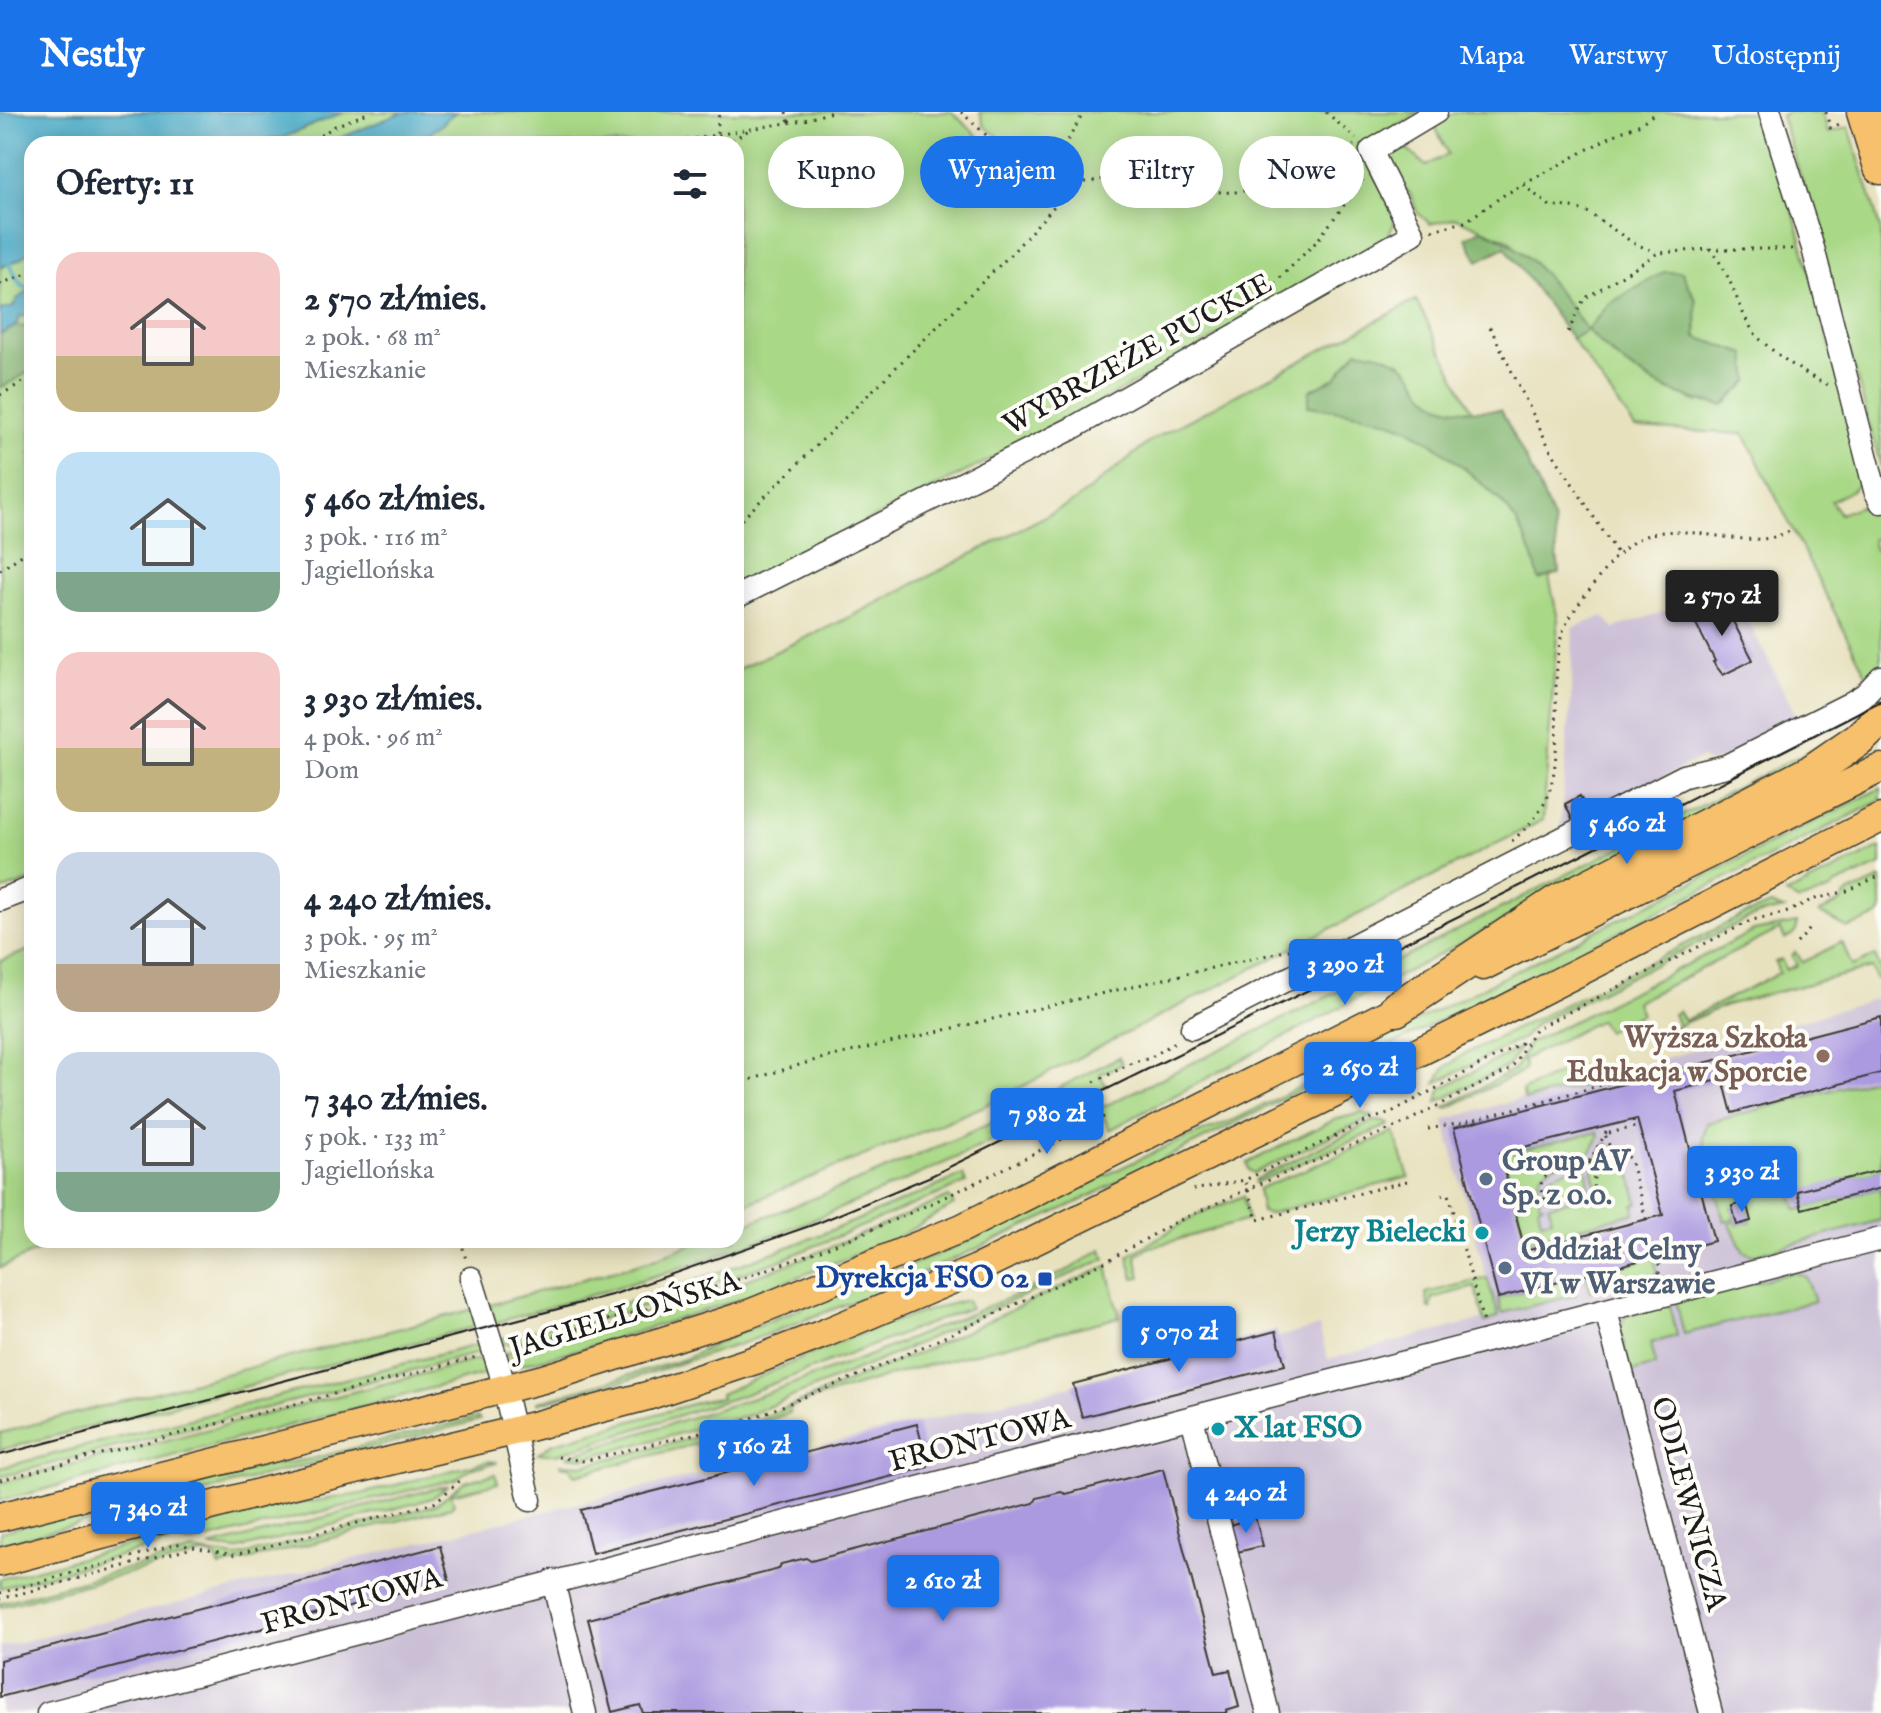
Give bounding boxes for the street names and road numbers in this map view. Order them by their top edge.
street label: WYBRZEŻE PUCKIE [997,265,1279,445]
street label: JAGIELLOŃSKA [502,1262,746,1370]
street label: ODLEWNICZA [1641,1393,1735,1616]
street label: FRONTOWA [885,1400,1075,1482]
street label: FRONTOWA [257,1559,447,1644]

